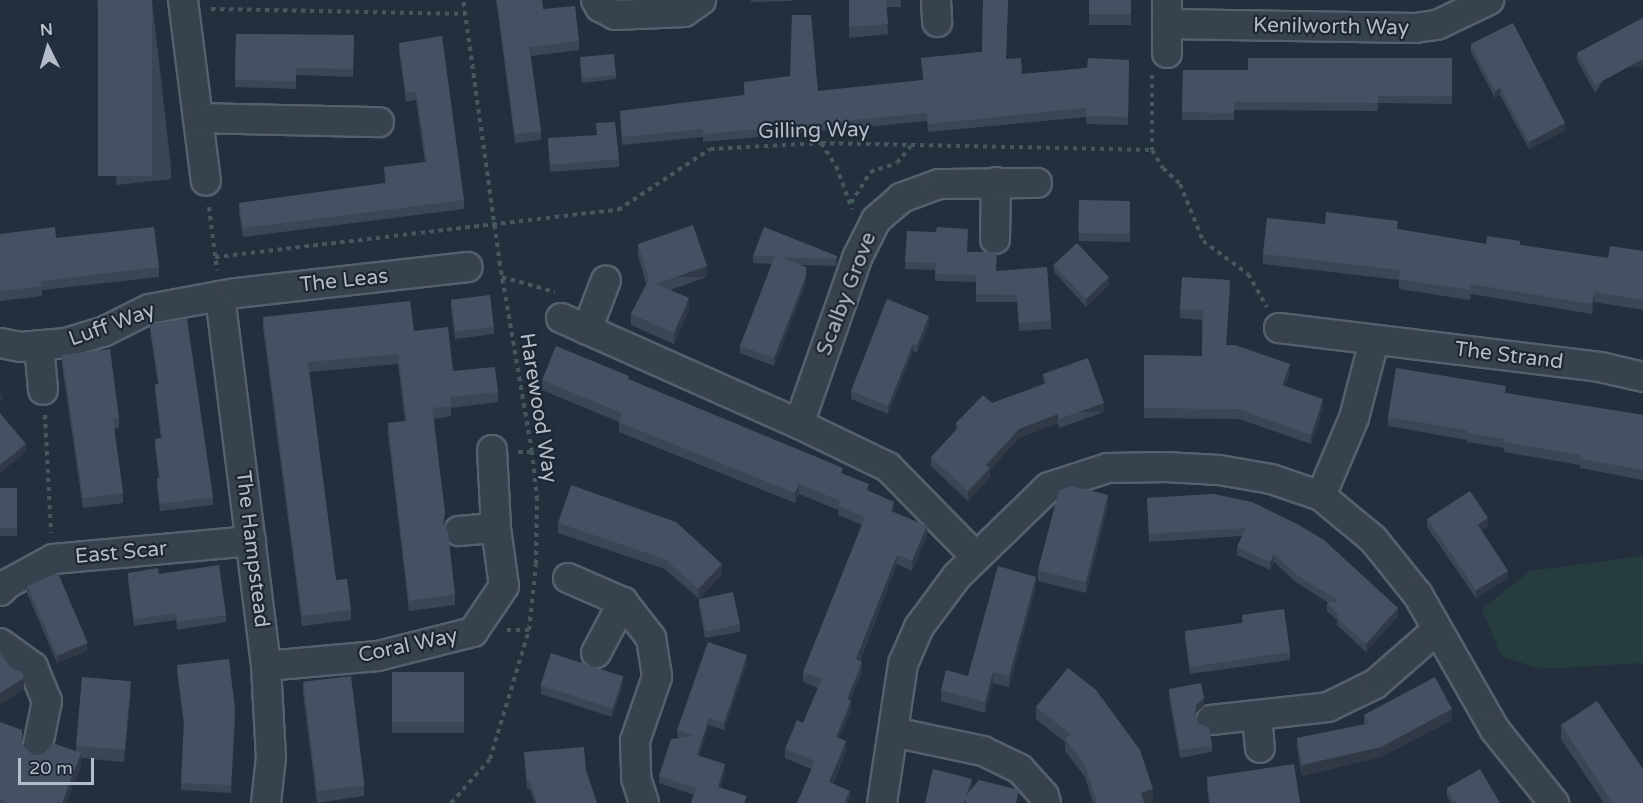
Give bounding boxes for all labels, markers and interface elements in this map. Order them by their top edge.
street label: Kenilworth Way [1253,13,1409,41]
north arrow [18,18,78,78]
text: N [39,20,54,41]
street label: Gilling Way [758,117,870,145]
street label: Scalby Grove [812,229,882,359]
street label: The Leas [299,264,389,298]
street label: Luff Way [65,298,159,352]
street label: Harewood Way [514,331,562,485]
street label: The Strand [1453,337,1565,375]
street label: The Hampstead [230,469,274,629]
street label: East Scar [74,536,168,570]
street label: Coral Way [356,623,460,669]
scale bar [21,746,98,784]
text: 20 m [29,757,73,779]

